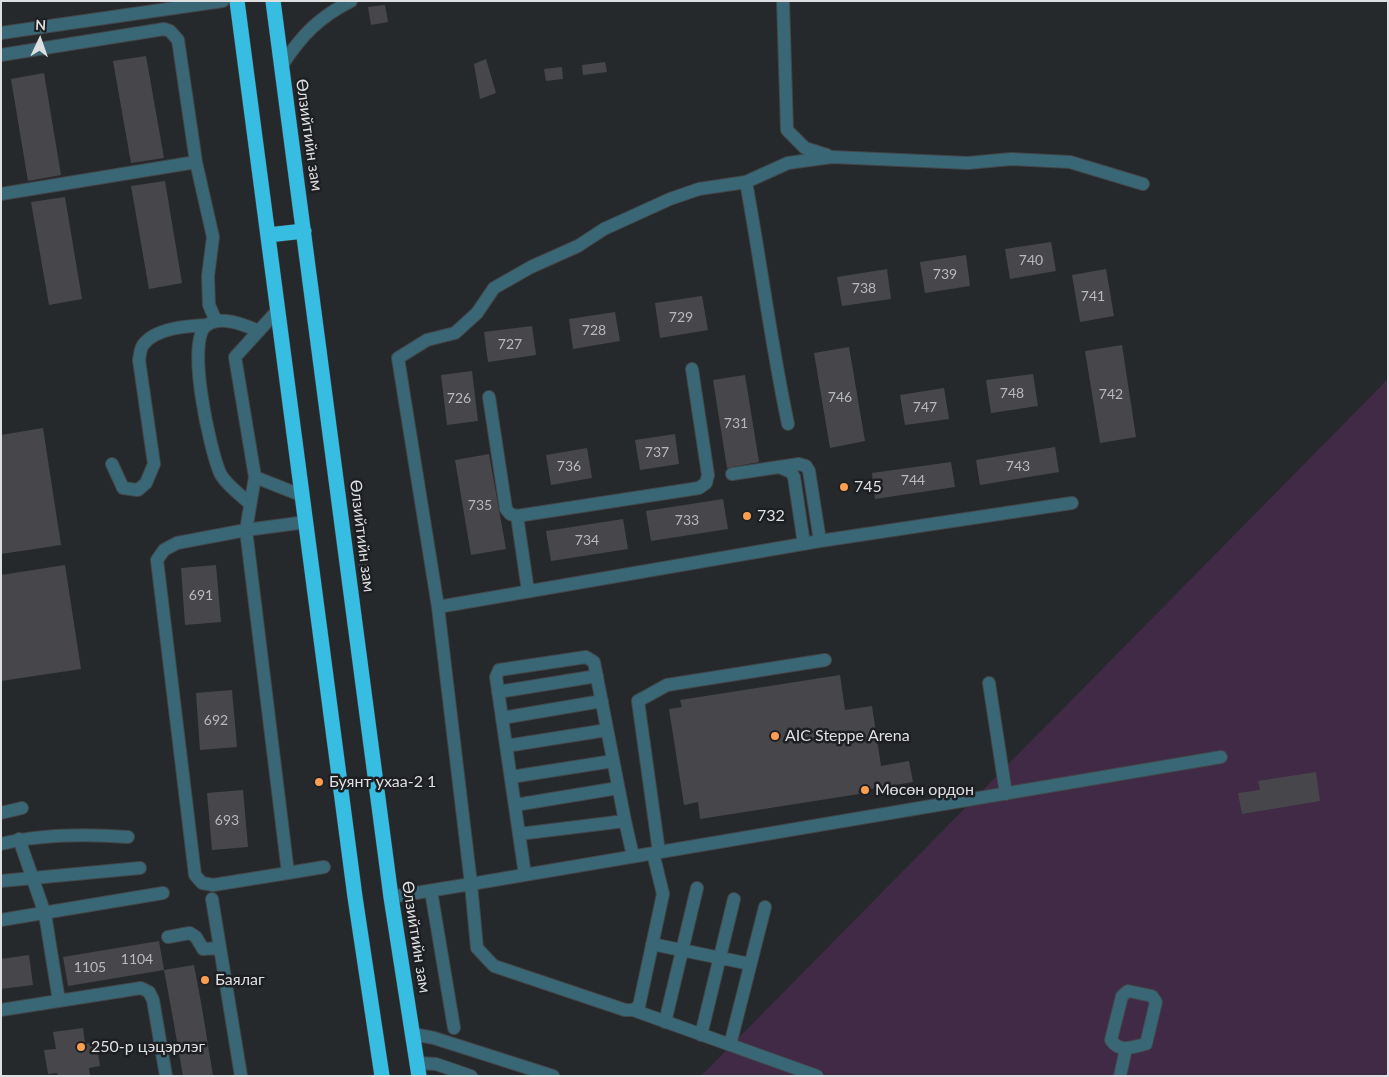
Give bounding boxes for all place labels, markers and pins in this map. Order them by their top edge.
place label: 745 [854,477,882,497]
marker: 745 [838,481,850,493]
place label: 732 [757,506,785,526]
marker: 732 [741,510,753,522]
place label: AIC Steppe Arena [785,726,910,746]
marker: AIC Steppe Arena [769,730,781,742]
place label: Буянт ухаа-2 1 [329,772,436,792]
marker: Буянт ухаа-2 1 [313,776,325,788]
place label: Мөсөн ордон [875,780,974,800]
marker: Мөсөн ордон [859,784,871,796]
place label: Баялаг [215,970,265,990]
marker: Баялаг [199,974,211,986]
place label: 250-р цэцэрлэг [91,1037,205,1057]
marker: 250-р цэцэрлэг [75,1041,87,1053]

